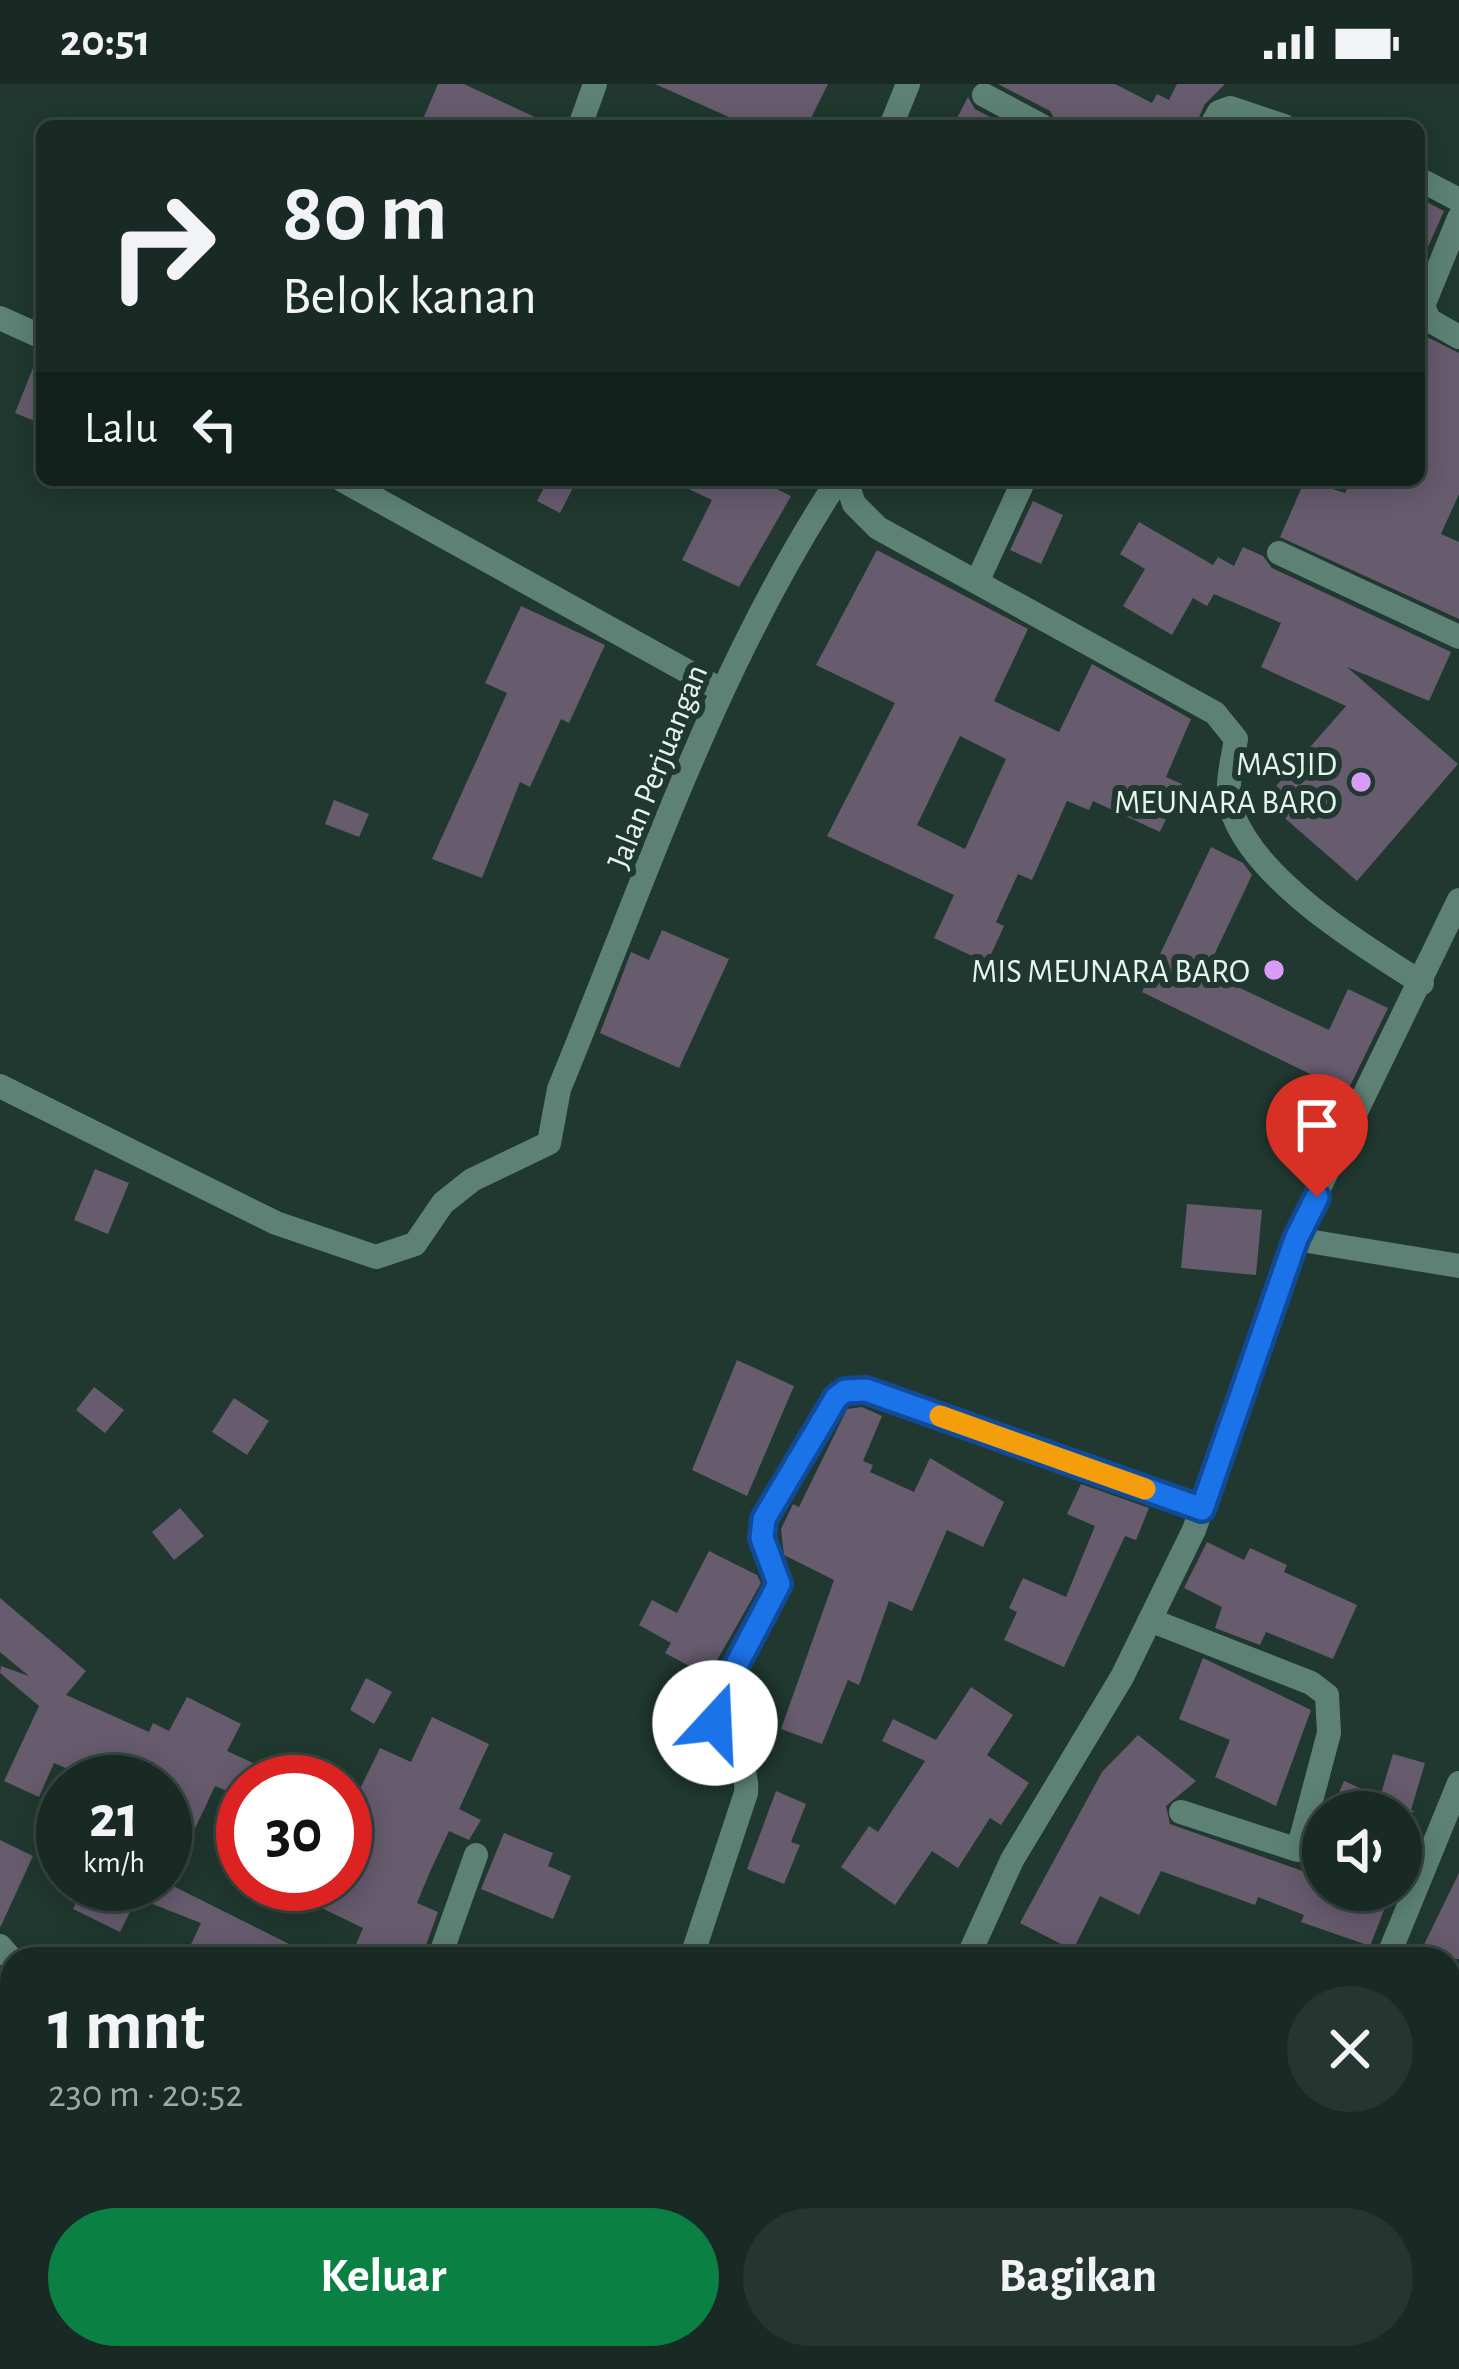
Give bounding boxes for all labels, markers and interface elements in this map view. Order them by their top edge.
text: 20:51 [60,19,151,64]
icon: right [84,168,240,324]
text: 80 m [282,172,448,256]
text: Belok kanan [282,270,537,324]
icon: left [182,396,248,462]
text: Lalu [84,406,158,451]
street label: Jalan Perjuangan [602,660,714,874]
place label: MASJID MEUNARA BARO [1114,749,1337,820]
marker: MASJID MEUNARA BARO [1348,769,1374,795]
place label: MIS MEUNARA BARO [971,956,1250,989]
marker: MIS MEUNARA BARO [1261,957,1287,983]
pin [1266,1074,1368,1197]
icon: arrive [1284,1092,1350,1158]
position arrow [652,1660,778,1786]
speed limit sign: 30 [216,1755,372,1911]
text: 21 [89,1788,139,1848]
map controls [1302,1791,1422,1911]
button: sound [1302,1791,1422,1911]
text: km/h [83,1848,145,1878]
button: close [1287,1986,1413,2112]
text: 1 mnt [48,1990,205,2062]
text: 230 m · 20:52 [48,2075,243,2114]
button: Keluar [48,2208,719,2346]
button: Bagikan [743,2208,1413,2346]

